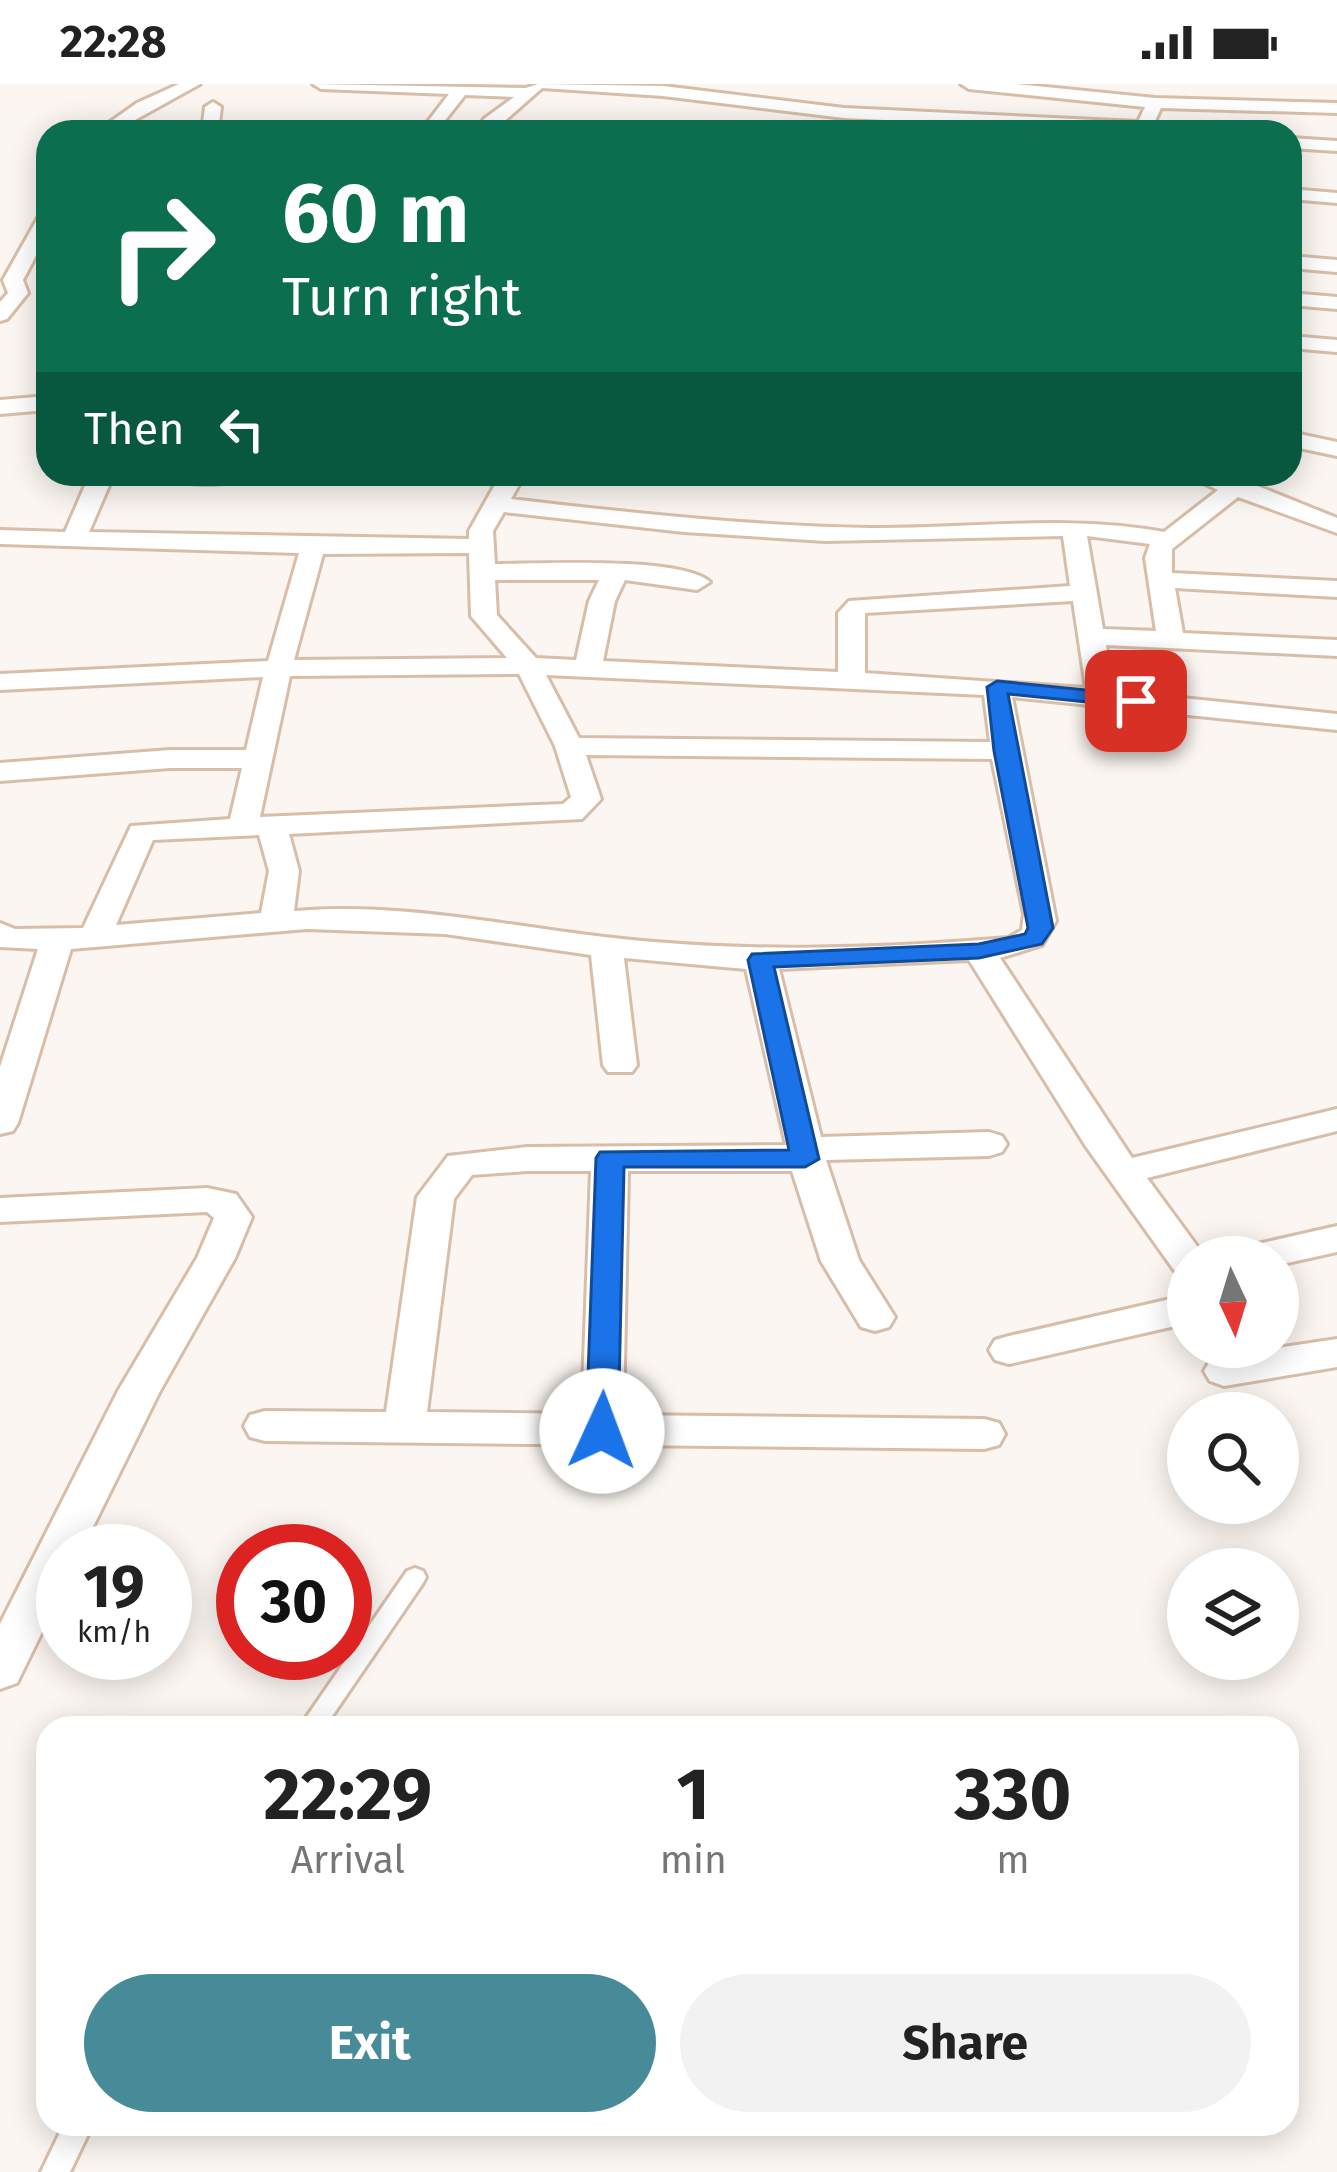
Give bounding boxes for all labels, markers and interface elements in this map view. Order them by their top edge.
text: 22:28 [60,15,167,69]
text: 60 m [282,163,469,264]
icon: right [84,168,240,324]
text: Turn right [282,265,521,329]
icon: left [209,396,275,462]
text: Then [84,402,185,456]
pin [1085,650,1187,752]
icon: arrive [1103,668,1169,734]
north arrow [1167,1236,1299,1368]
map controls [1167,1236,1299,1680]
position arrow [539,1368,665,1494]
button: search [1167,1392,1299,1524]
speed limit sign: 30 [216,1524,372,1680]
button: layers [1167,1548,1299,1680]
text: 19 [83,1551,145,1623]
text: km/h [77,1614,151,1650]
text: 22:29 [264,1752,432,1838]
text: 1 [677,1752,710,1838]
text: 330 [954,1752,1071,1838]
text: Arrival [291,1837,405,1883]
text: min [660,1837,727,1883]
text: m [996,1837,1030,1883]
button: Exit [84,1974,656,2112]
button: Share [680,1974,1251,2112]

